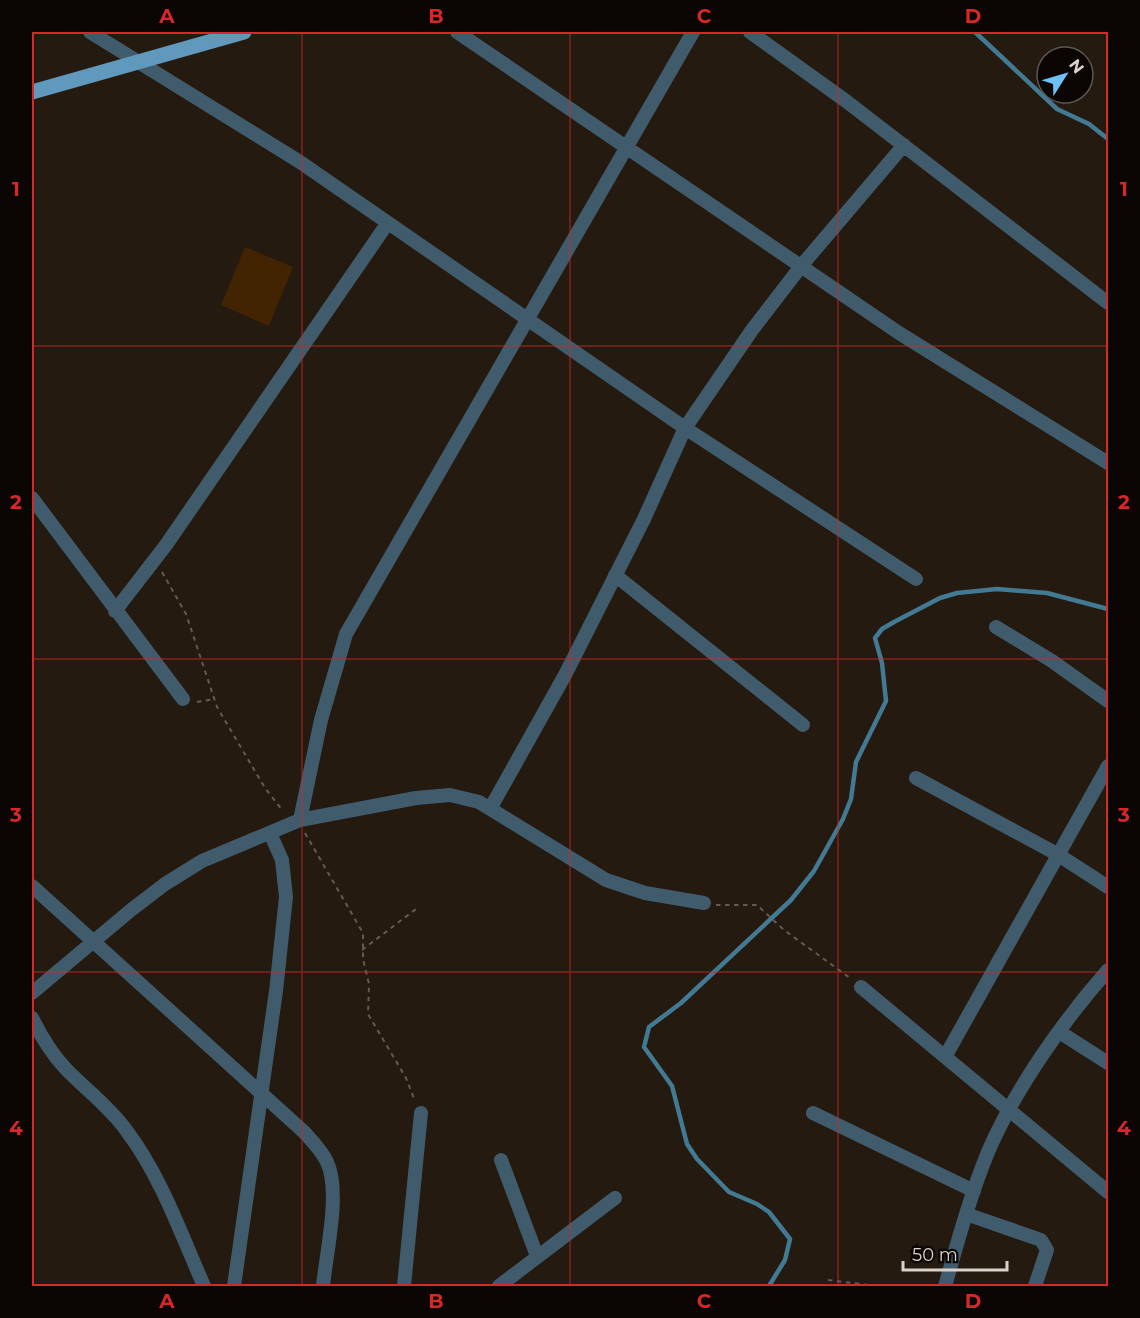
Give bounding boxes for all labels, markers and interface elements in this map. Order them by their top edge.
text: A [158,4,175,28]
text: B [428,4,444,28]
text: C [697,4,712,28]
text: D [965,4,981,28]
north arrow [1035,45,1095,105]
text: N [1065,55,1088,77]
text: 1 [12,177,20,201]
text: 1 [1120,177,1128,201]
text: 2 [10,490,22,514]
text: 2 [1118,490,1130,514]
text: 3 [9,803,22,827]
text: 3 [1117,803,1130,827]
text: 4 [9,1116,23,1140]
text: 4 [1117,1116,1131,1140]
scale bar [903,1234,1006,1272]
text: 50 m [912,1244,958,1266]
text: A [158,1289,175,1313]
text: B [428,1289,444,1313]
text: C [697,1289,712,1313]
text: D [965,1289,981,1313]

